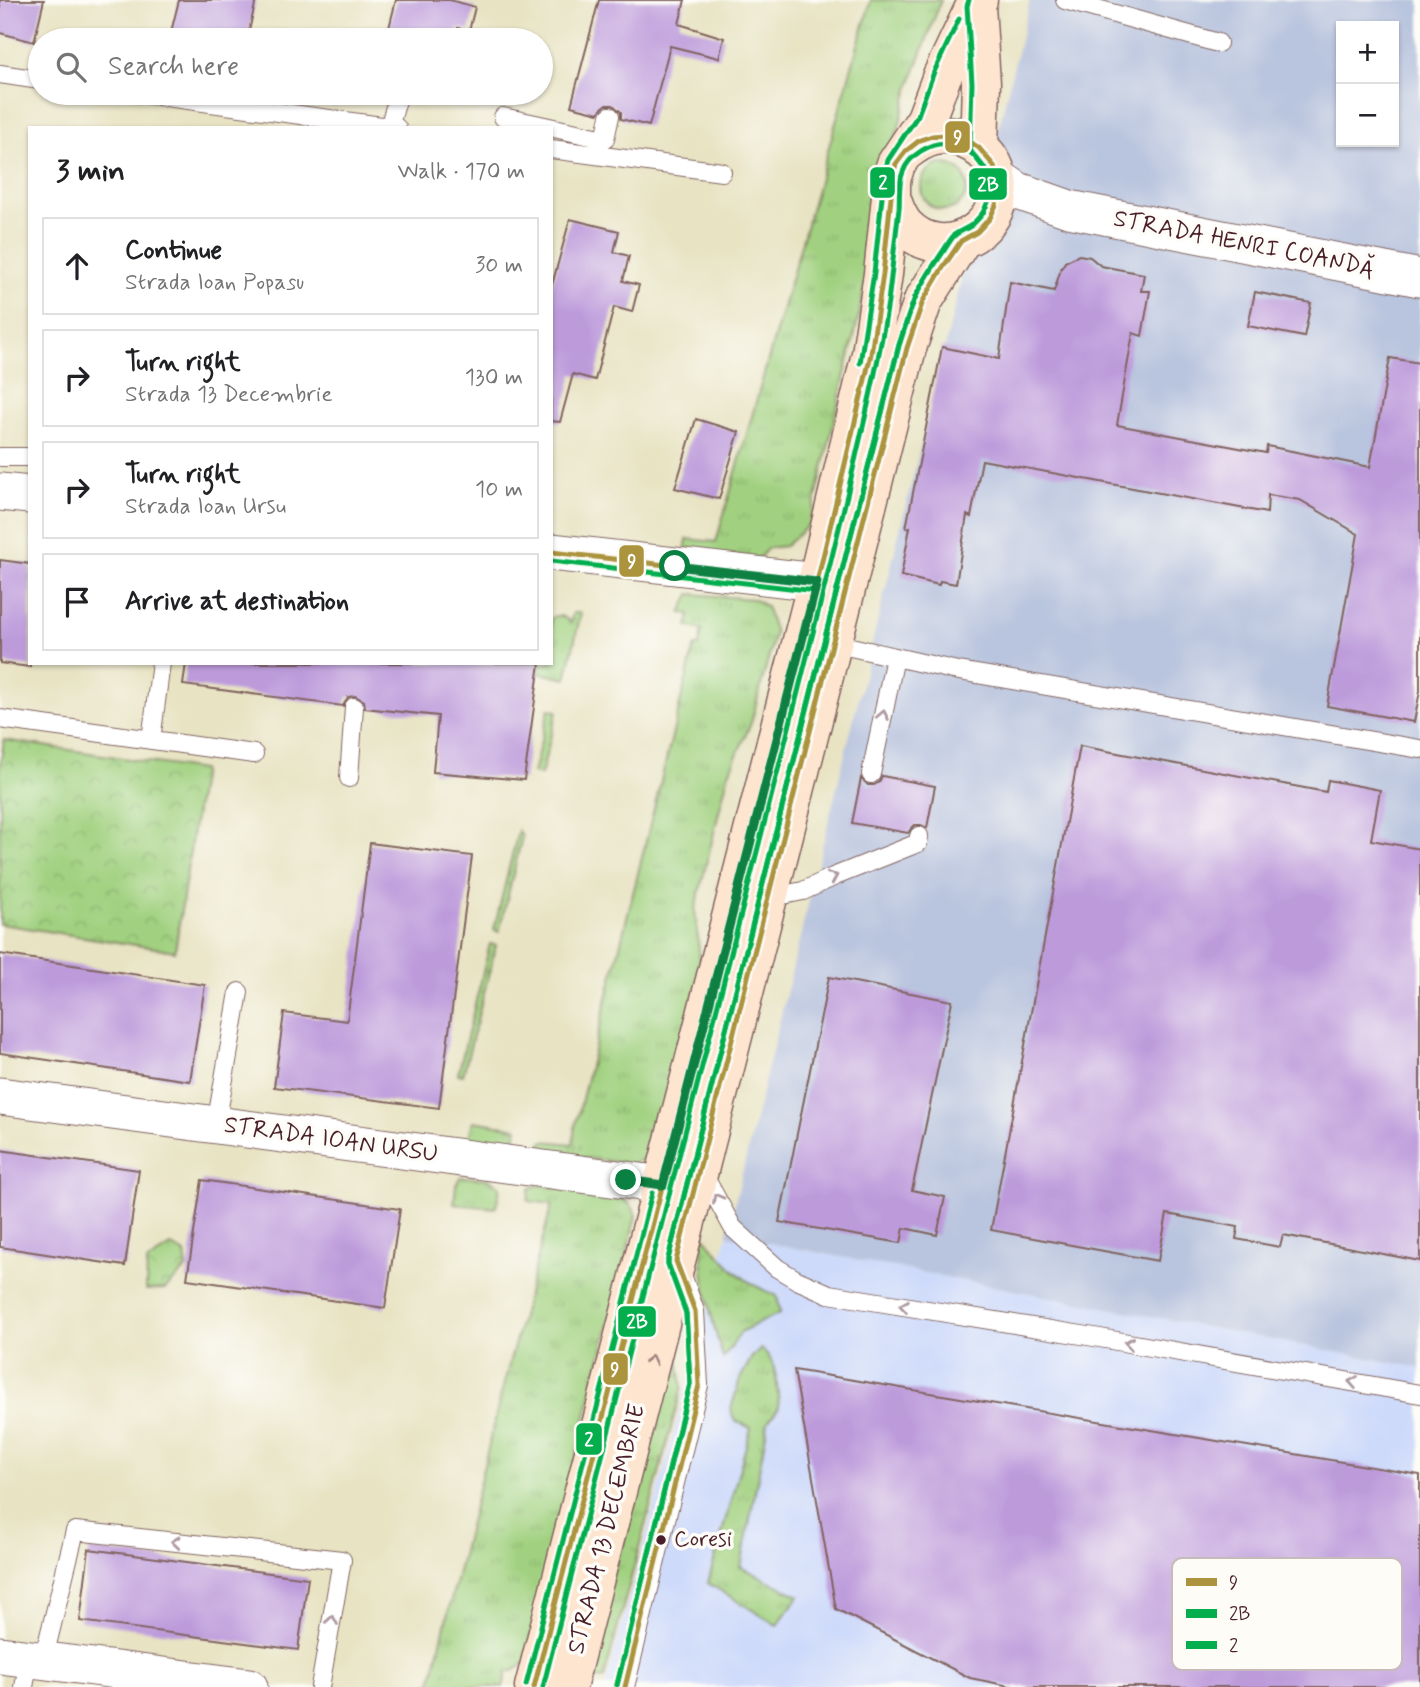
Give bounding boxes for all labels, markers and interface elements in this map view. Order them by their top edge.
map controls [1336,21,1399,147]
button: + [1336,21,1399,84]
search box [28,28,553,105]
icon: search [52,48,90,86]
text: Search here [108,50,239,84]
button: − [1336,84,1399,147]
line badge: 9 [944,120,971,154]
text: 9 [953,126,963,151]
text: 3 min [56,152,125,191]
text: Walk · 170 m [397,157,525,187]
line badge: 2 [869,166,896,199]
line badge: 2B [968,167,1008,201]
text: 2 [878,171,888,196]
text: 2B [977,173,999,198]
street label: STRADA HENRI COANDĂ [1111,203,1377,285]
text: Continue [125,234,222,268]
icon: ahead [58,247,96,285]
text: 30 m [475,251,523,281]
text: Strada Ioan Popasu [125,268,304,298]
text: Turn right [125,346,241,380]
icon: right [58,359,96,397]
text: 130 m [465,363,523,393]
text: Strada 13 Decembrie [125,380,332,410]
text: Turn right [125,458,241,492]
icon: right [58,471,96,509]
text: 10 m [475,475,523,505]
text: Strada Ioan Ursu [125,492,286,522]
line badge: 9 [618,544,645,578]
text: 9 [627,550,637,575]
route start [659,550,690,581]
icon: arrive [58,583,96,621]
text: Arrive at destination [125,585,349,619]
one-way arrow [874,709,889,721]
one-way arrow [826,871,838,885]
street label: STRADA IOAN URSU [222,1110,440,1170]
route end [610,1164,641,1195]
one-way arrow [711,1193,725,1206]
one-way arrow [898,1299,910,1314]
line badge: 2B [617,1305,657,1338]
text: 2B [626,1310,648,1335]
one-way arrow [1123,1336,1135,1351]
line badge: 9 [602,1352,629,1386]
one-way arrow [643,1354,657,1366]
text: 9 [610,1358,620,1383]
one-way arrow [1347,1376,1359,1391]
street label: STRADA 13 DECEMBRIE [561,1401,653,1657]
line badge: 2 [575,1422,603,1456]
text: 2 [584,1428,594,1453]
place label: Coresi [674,1526,732,1554]
marker: Coresi [654,1533,668,1547]
one-way arrow [170,1535,181,1550]
legend [1172,1558,1402,1670]
text: 9 [1229,1571,1238,1596]
text: 2B [1229,1602,1250,1627]
one-way arrow [324,1614,339,1626]
text: 2 [1229,1634,1238,1659]

